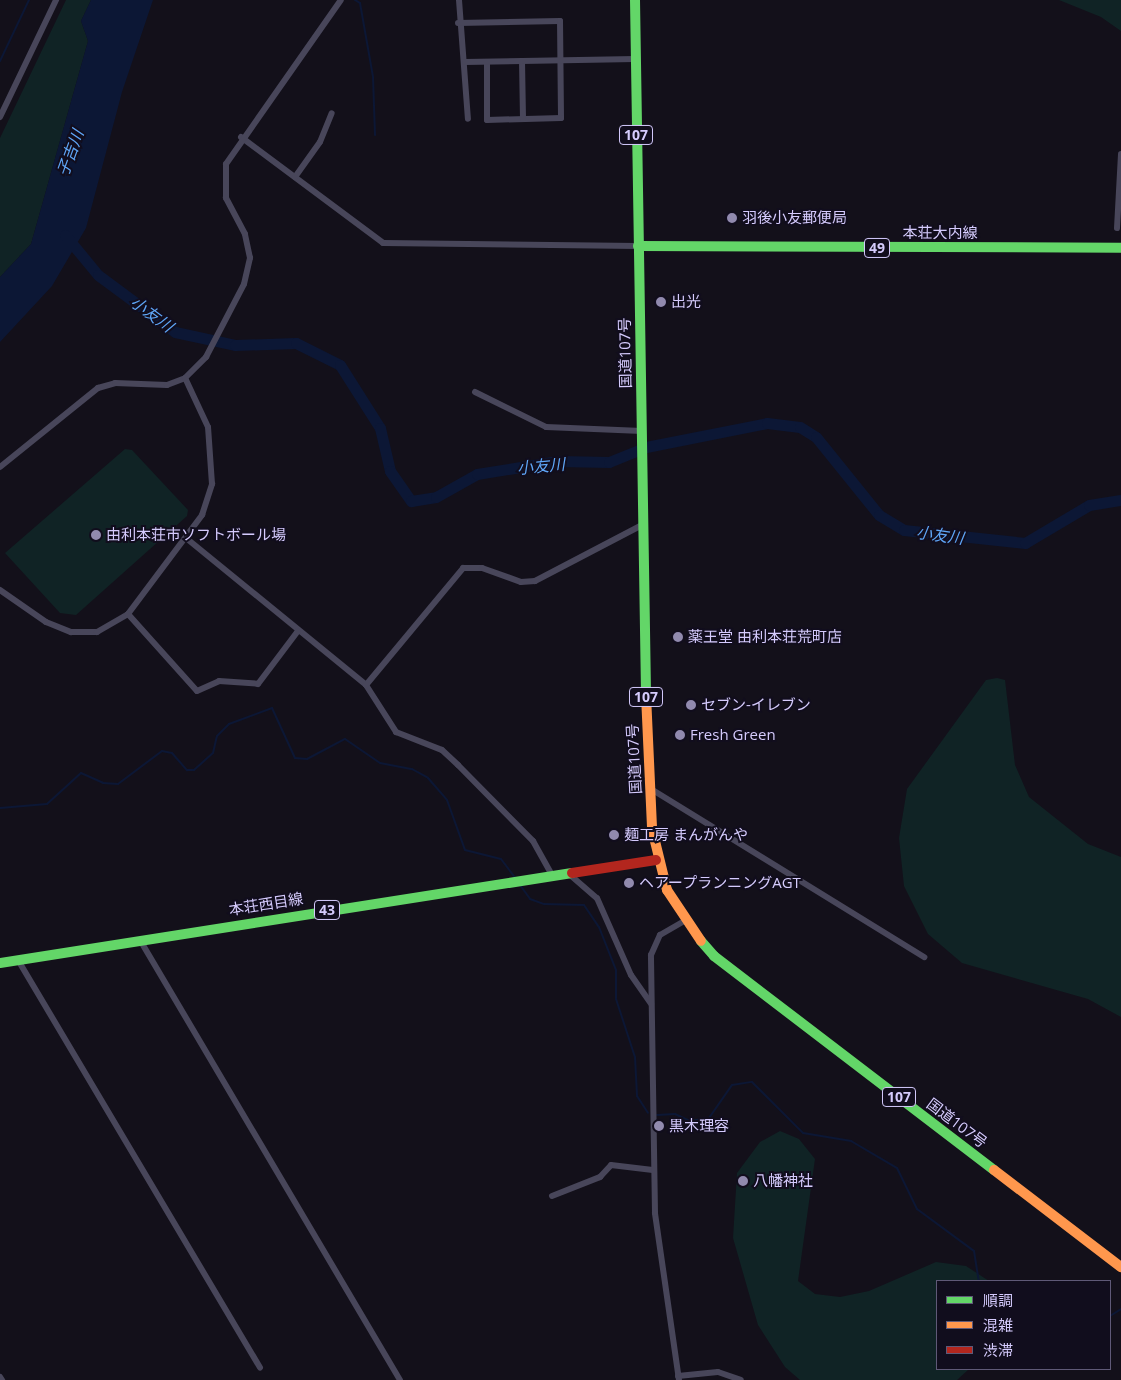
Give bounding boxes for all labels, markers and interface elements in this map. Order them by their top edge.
road number: 107 [618,124,654,146]
water label: 子吉川 [53,127,87,179]
place label: 羽後小友郵便局 [742,209,847,227]
marker: 羽後小友郵便局 [726,212,738,224]
street label: 本荘大内線 [903,224,977,242]
road number: 49 [863,237,891,260]
water label: 小友川 [127,292,177,336]
place label: 出光 [671,293,701,311]
marker: 出光 [655,296,667,308]
street label: 国道107号 [615,317,635,389]
water label: 小友川 [516,454,566,478]
water label: 小友川 [915,522,965,548]
place label: 由利本荘市ソフトボール場 [106,526,286,544]
marker: 由利本荘市ソフトボール場 [90,529,102,541]
place label: 薬王堂 由利本荘荒町店 [688,628,842,646]
marker: 薬王堂 由利本荘荒町店 [672,631,684,643]
road number: 107 [628,686,664,709]
place label: セブン-イレブン [701,696,811,714]
marker: セブン-イレブン [685,699,697,711]
street label: 国道107号 [623,723,645,795]
place label: Fresh Green [690,726,776,744]
marker: Fresh Green [674,729,686,741]
place label: 麺工房 まんがんや [624,826,748,844]
marker: 麺工房 まんがんや [608,829,620,841]
place label: ヘアープランニングAGT [639,874,802,892]
marker: ヘアープランニングAGT [623,877,635,889]
street label: 本荘西目線 [228,889,304,919]
road number: 43 [313,898,341,922]
road number: 107 [882,1086,916,1108]
street label: 国道107号 [923,1095,991,1151]
place label: 黒木理容 [669,1117,729,1135]
marker: 黒木理容 [653,1120,665,1132]
place label: 八幡神社 [753,1172,813,1190]
marker: 八幡神社 [737,1175,749,1187]
legend [936,1280,1111,1370]
text: 順調 [983,1290,1013,1310]
text: 混雑 [983,1315,1013,1335]
text: 渋滞 [983,1340,1013,1360]

